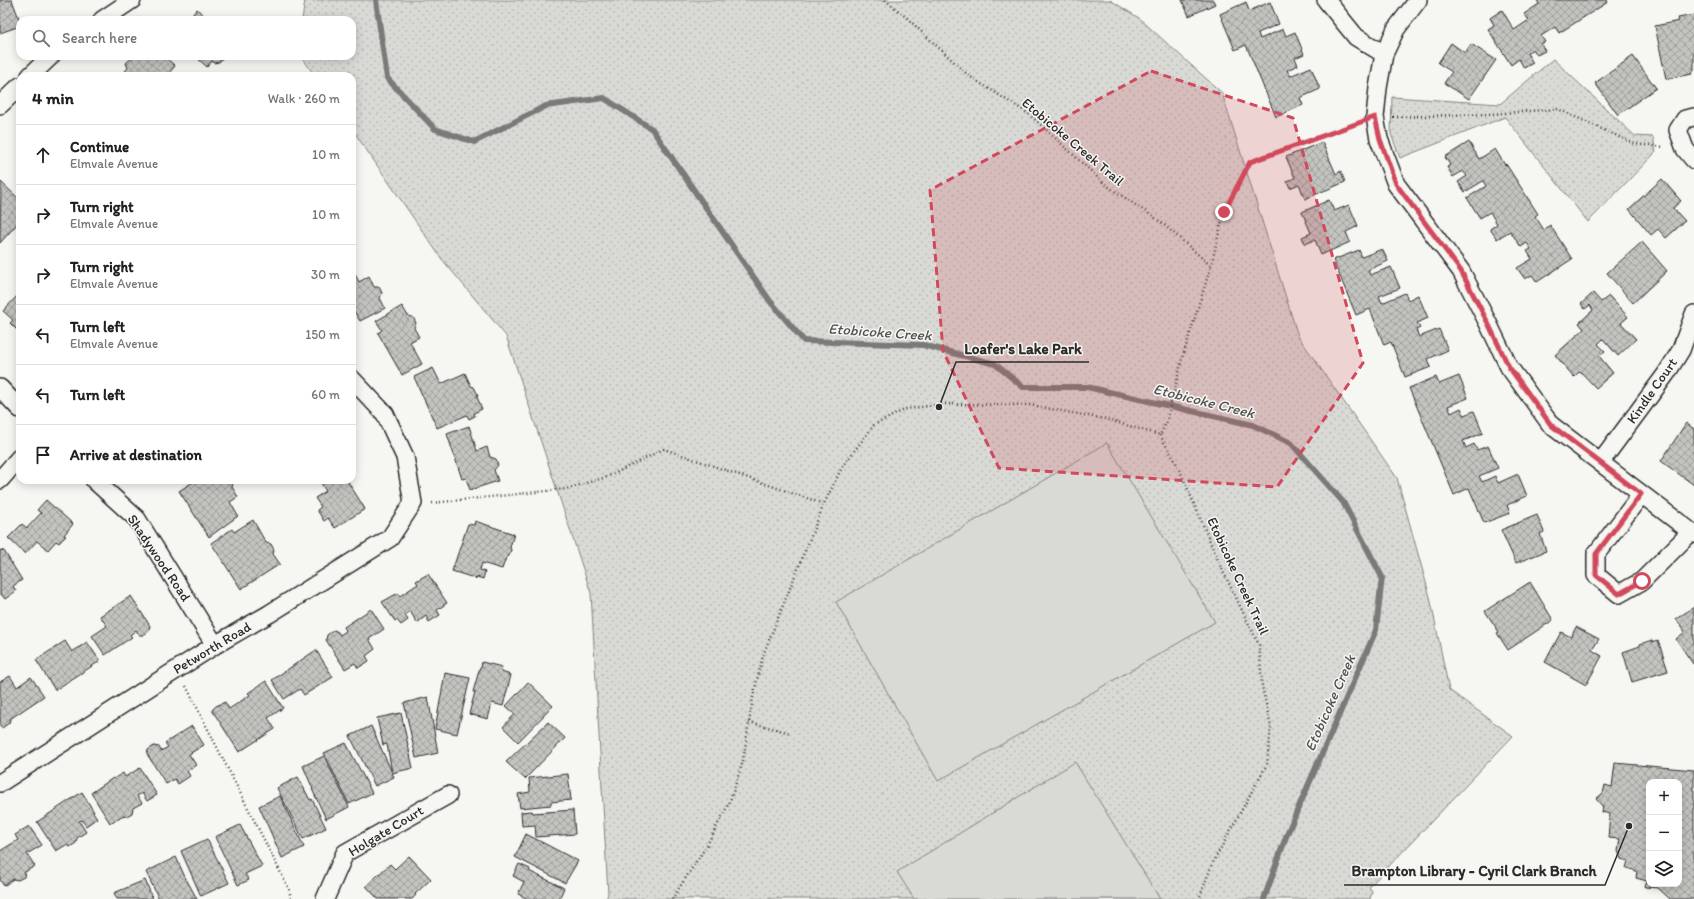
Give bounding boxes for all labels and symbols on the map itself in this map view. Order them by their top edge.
street label: Etobicoke Creek Trail [1019,94,1128,190]
route end [1215,203,1233,221]
water label: Etobicoke Creek [828,319,933,345]
callout: Loafer's Lake Park [956,335,1089,362]
text: Loafer's Lake Park [964,340,1082,358]
street label: Kindle Court [1623,355,1681,427]
water label: Etobicoke Creek [1152,380,1258,423]
street label: Shadywood Road [124,511,195,605]
street label: Etobicoke Creek Trail [1203,514,1273,638]
route start [1633,572,1651,590]
street label: Petworth Road [170,618,254,678]
water label: Etobicoke Creek [1301,651,1360,754]
street label: Holgate Court [345,802,427,860]
callout: Brampton Library - Cyril Clark Branch [1344,858,1605,885]
text: Brampton Library - Cyril Clark Branch [1352,862,1597,881]

